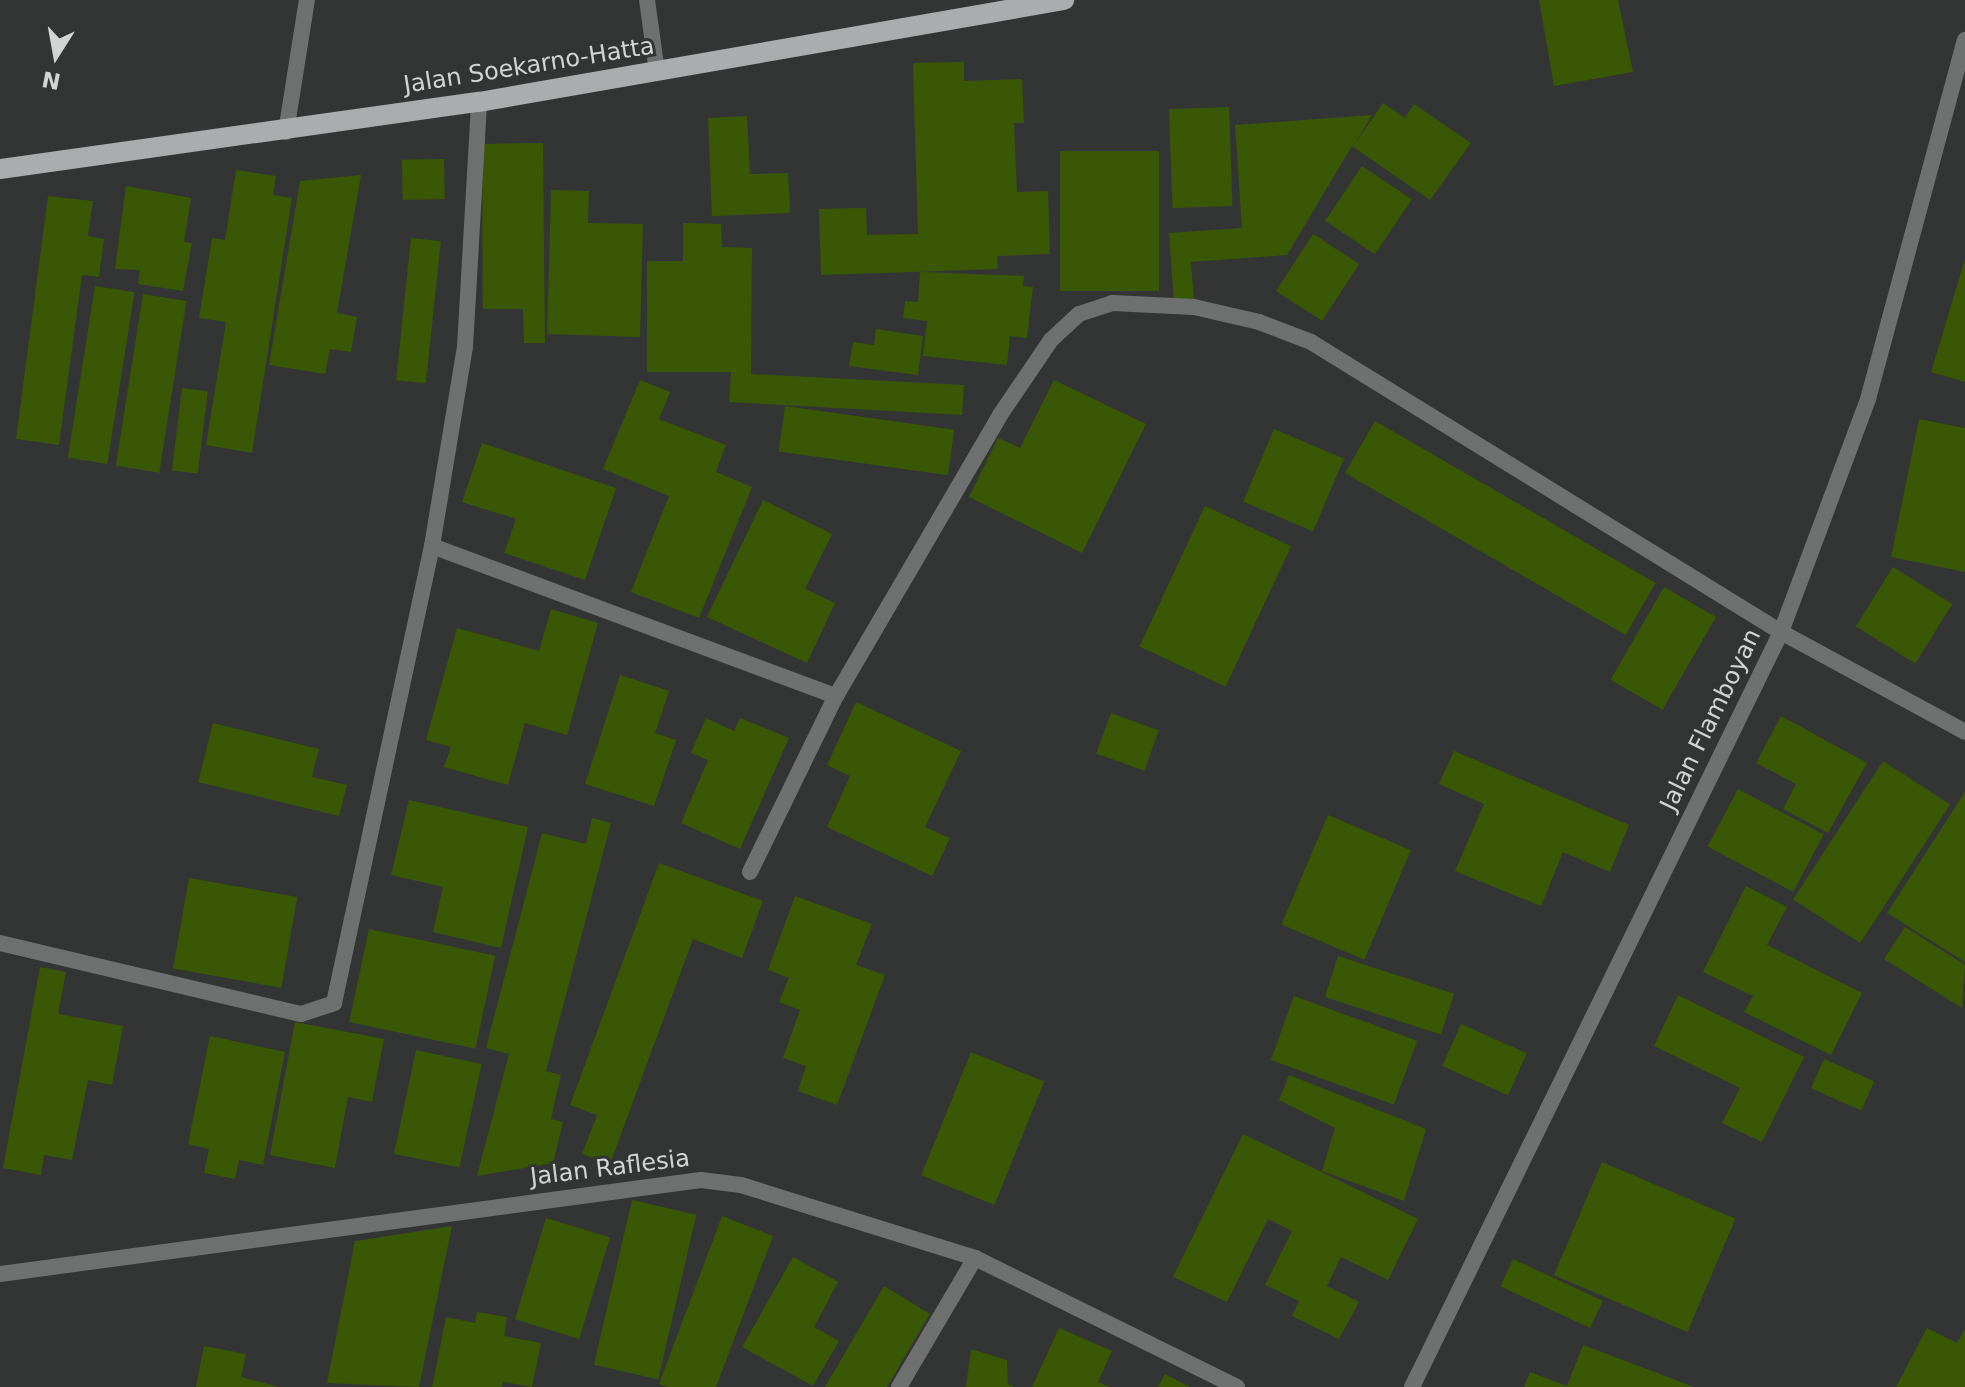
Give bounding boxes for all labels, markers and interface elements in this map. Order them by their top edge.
north arrow [16,16,96,96]
street label: Jalan Soekarno-Hatta [402,32,656,100]
text: N [40,66,63,94]
street label: Jalan Flamboyan [1655,624,1767,816]
street label: Jalan Raflesia [529,1144,691,1192]

